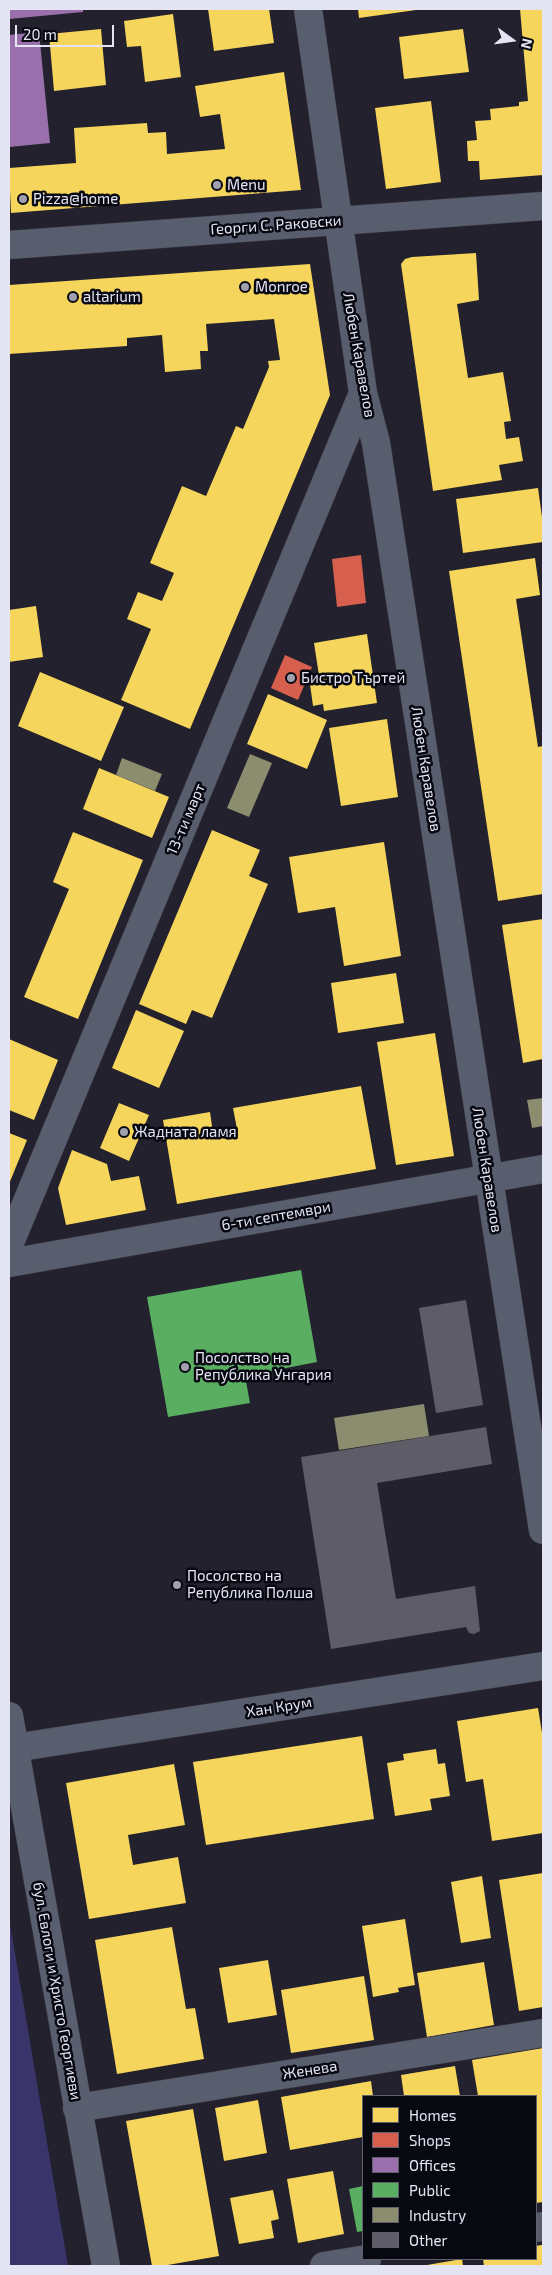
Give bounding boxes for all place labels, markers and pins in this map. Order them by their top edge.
place label: Menu [227,176,265,194]
marker: Menu [211,179,223,191]
place label: Pizza@home [33,190,118,208]
marker: Pizza@home [17,193,29,205]
place label: Monroe [255,278,308,296]
marker: Monroe [239,281,251,293]
place label: altarium [83,288,141,306]
marker: altarium [67,291,79,303]
place label: Бистро Търтей [301,669,405,687]
marker: Бистро Търтей [285,672,297,684]
place label: Жадната ламя [134,1123,237,1141]
marker: Жадната ламя [118,1126,130,1138]
place label: Посолство на Република Унгария [195,1349,332,1384]
marker: Посолство на Република Унгария [179,1361,191,1373]
place label: Посолство на Република Полша [187,1567,313,1602]
marker: Посолство на Република Полша [171,1579,183,1591]

